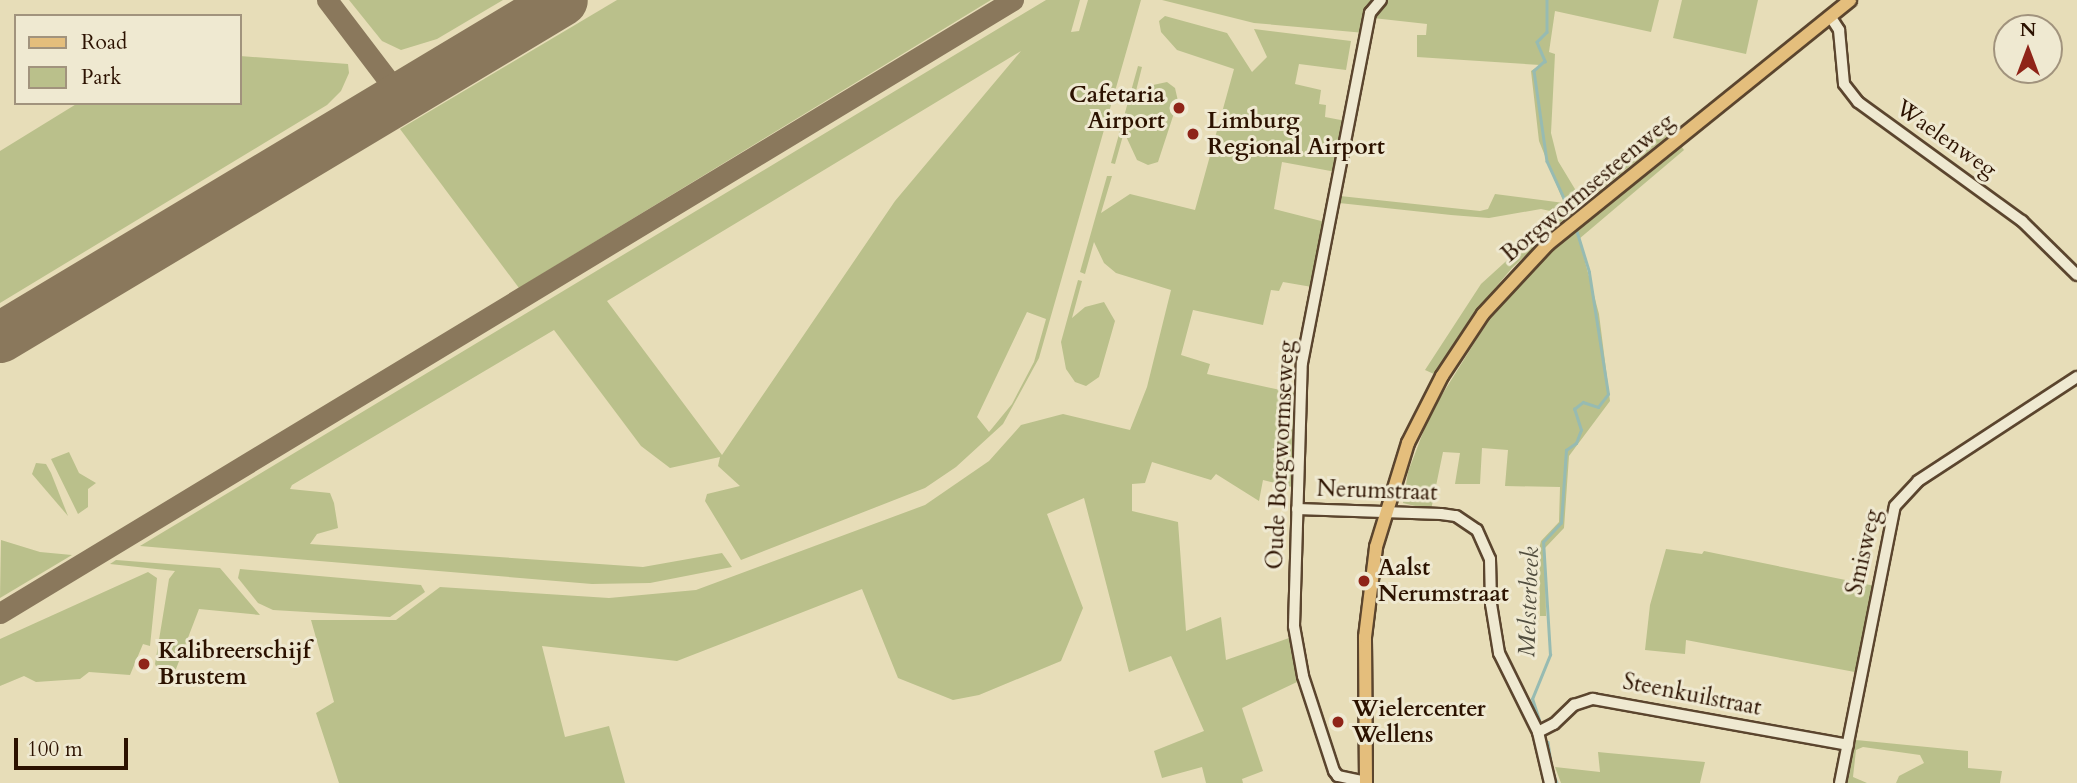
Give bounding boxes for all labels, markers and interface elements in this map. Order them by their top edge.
legend [14,14,242,105]
north arrow [1993,14,2063,84]
text: N [2020,17,2036,43]
text: Road [81,28,127,57]
text: Park [81,63,121,92]
place label: Cafetaria Airport [1069,81,1165,135]
street label: Waelenweg [1890,94,2002,184]
marker: Cafetaria Airport [1171,100,1187,116]
place label: Limburg Regional Airport [1207,107,1385,161]
street label: Borgwormsesteenweg [1496,108,1680,268]
marker: Limburg Regional Airport [1185,126,1201,142]
street label: Oude Borgwormseweg [1261,340,1301,570]
street label: Nerumstraat [1316,475,1438,507]
street label: Smisweg [1841,507,1887,597]
water label: Melsterbeek [1513,546,1545,658]
place label: Aalst Nerumstraat [1378,554,1509,608]
marker: Aalst Nerumstraat [1356,573,1372,589]
place label: Kalibreerschijf Brustem [158,637,311,691]
marker: Kalibreerschijf Brustem [136,656,152,672]
street label: Steenkuilstraat [1620,668,1764,722]
place label: Wielercenter Wellens [1352,695,1486,749]
marker: Wielercenter Wellens [1330,714,1346,730]
scale bar [18,724,131,768]
text: 100 m [27,735,83,764]

